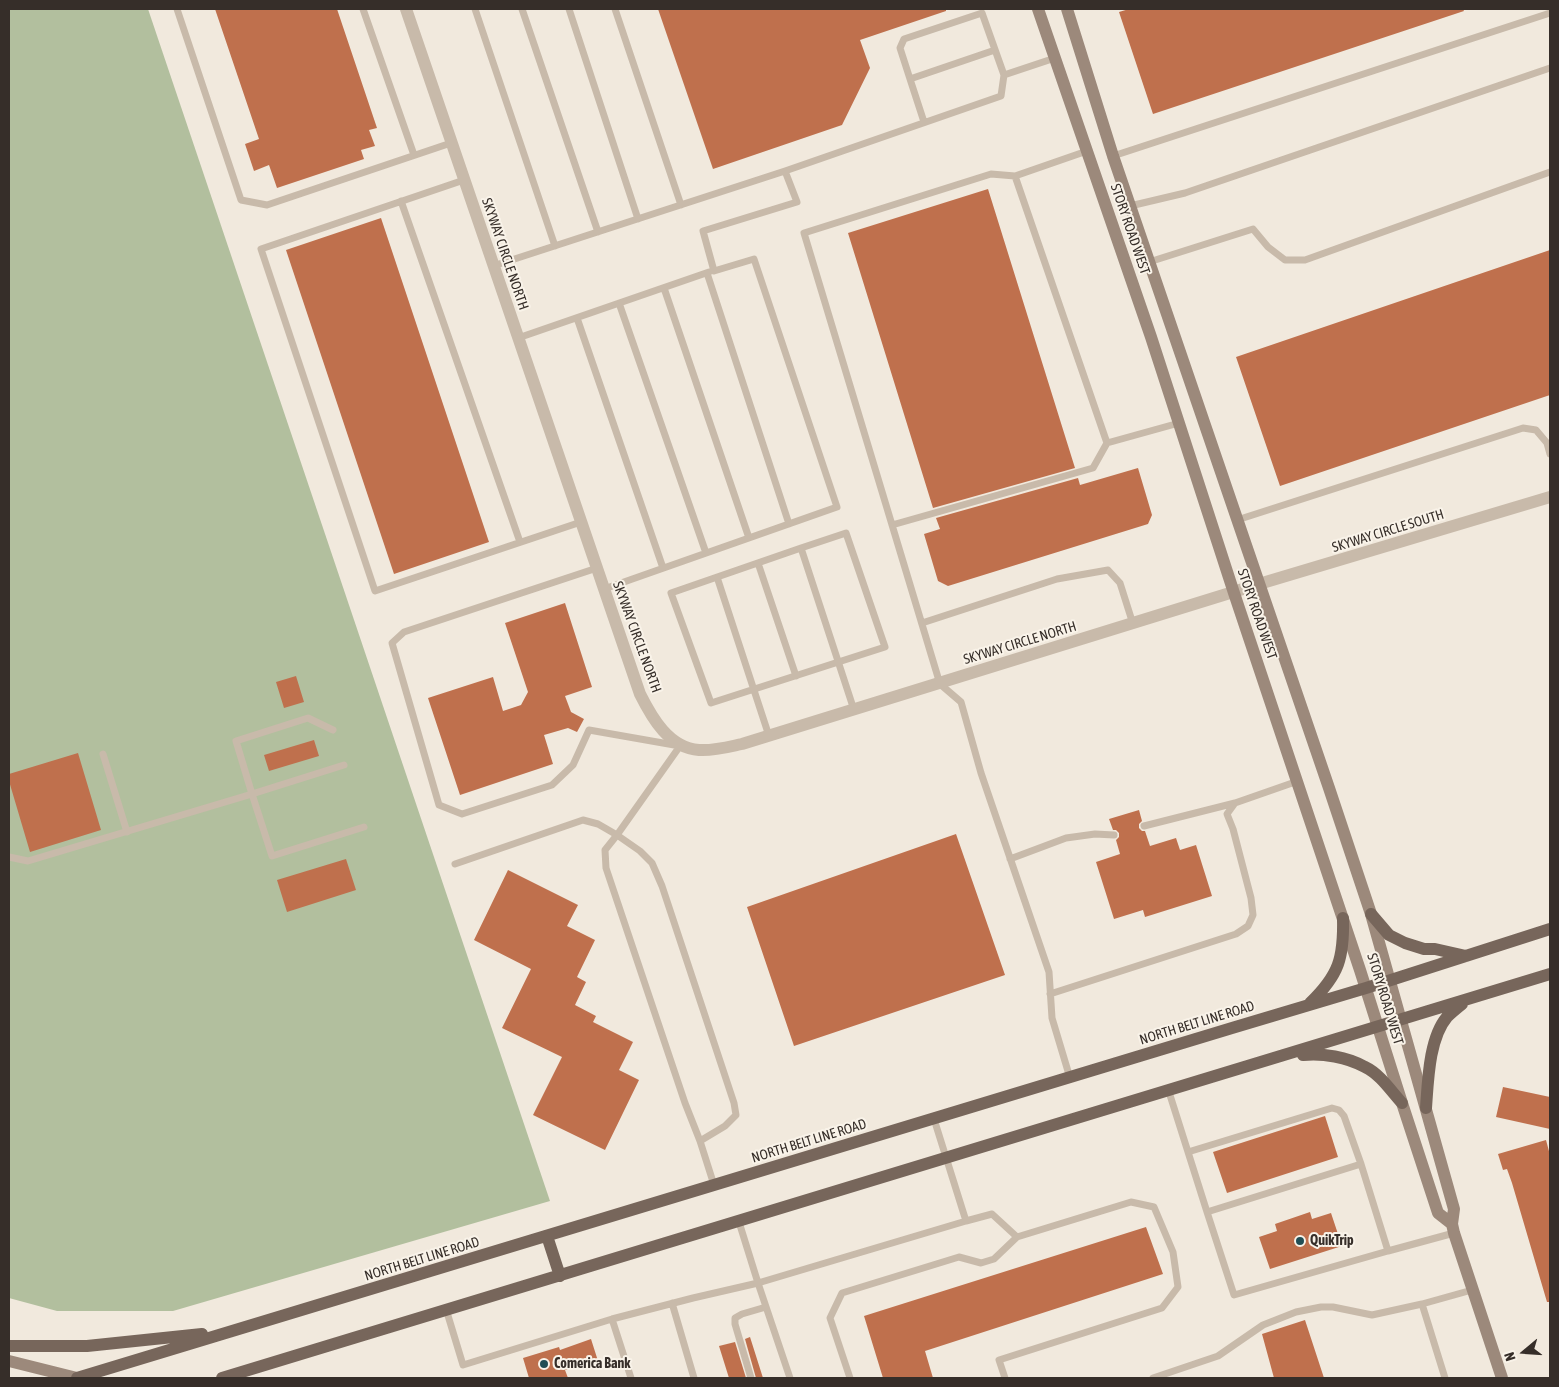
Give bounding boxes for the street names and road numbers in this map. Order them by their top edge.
street label: STORY ROAD WEST [1107,181,1153,277]
street label: SKYWAY CIRCLE NORTH [478,196,532,312]
street label: SKYWAY CIRCLE SOUTH [1330,506,1446,556]
street label: STORY ROAD WEST [1234,566,1280,662]
street label: SKYWAY CIRCLE NORTH [609,579,665,695]
street label: SKYWAY CIRCLE NORTH [962,618,1078,668]
street label: STORY ROAD WEST [1363,951,1407,1047]
street label: NORTH BELT LINE ROAD [1137,998,1257,1048]
street label: NORTH BELT LINE ROAD [749,1116,869,1166]
street label: NORTH BELT LINE ROAD [362,1234,482,1284]

